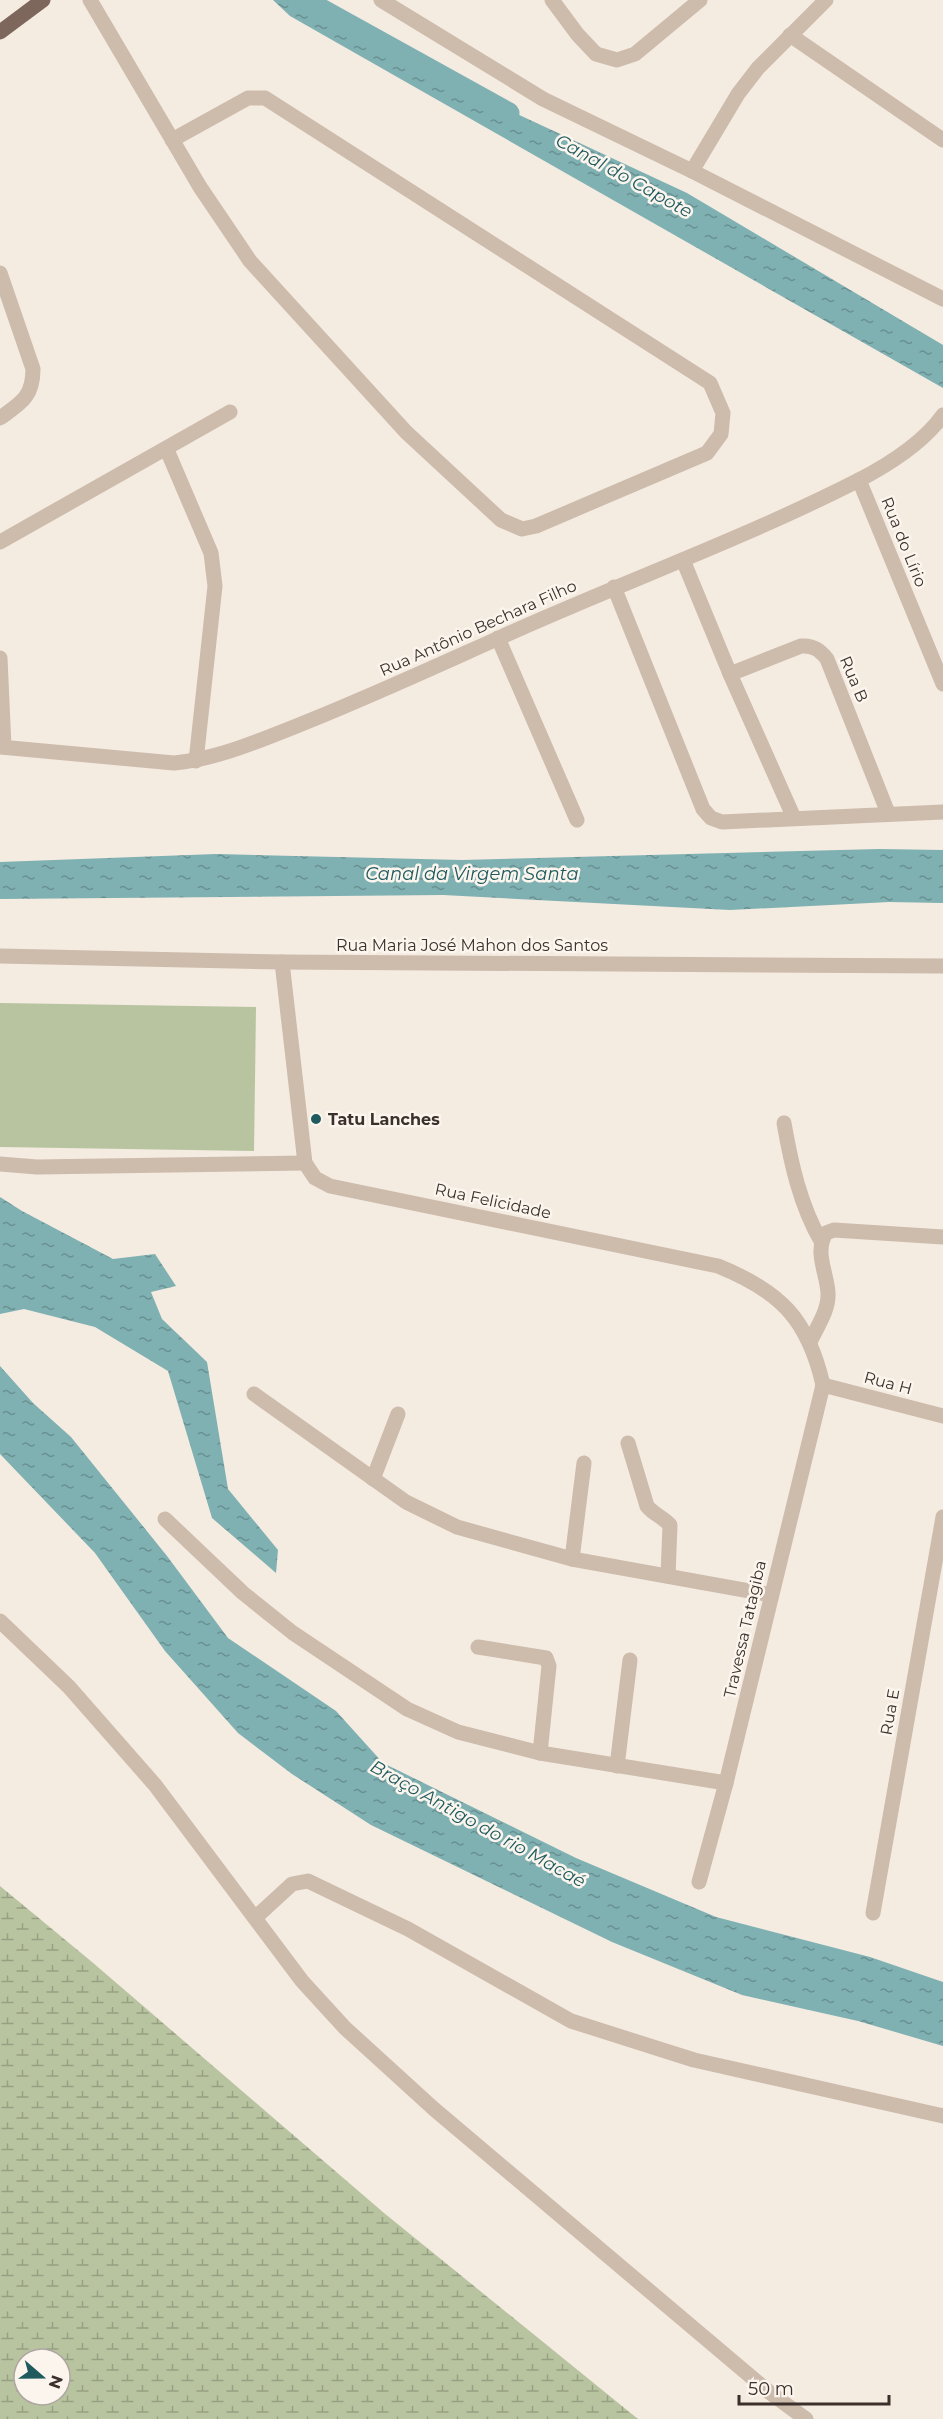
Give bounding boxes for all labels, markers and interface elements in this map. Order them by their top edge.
water label: Canal do Capote [552,129,696,223]
street label: Rua do Lírio [877,494,931,590]
street label: Rua Antônio Bechara Filho [377,576,579,680]
street label: Rua B [836,653,872,705]
water label: Canal da Virgem Santa [365,863,579,885]
street label: Rua Maria José Mahon dos Santos [336,936,608,955]
place label: Tatu Lanches [328,1110,440,1129]
marker: Tatu Lanches [309,1112,323,1126]
street label: Rua Felicidade [433,1179,553,1223]
street label: Rua H [862,1367,914,1399]
street label: Travessa Tatagiba [720,1558,770,1700]
street label: Rua E [877,1687,903,1737]
water label: Braço Antigo do rio Macaé [366,1756,590,1893]
north arrow [12,2347,72,2407]
scale bar [739,2368,889,2406]
text: N [44,2373,67,2391]
text: 50 m [748,2378,794,2400]

